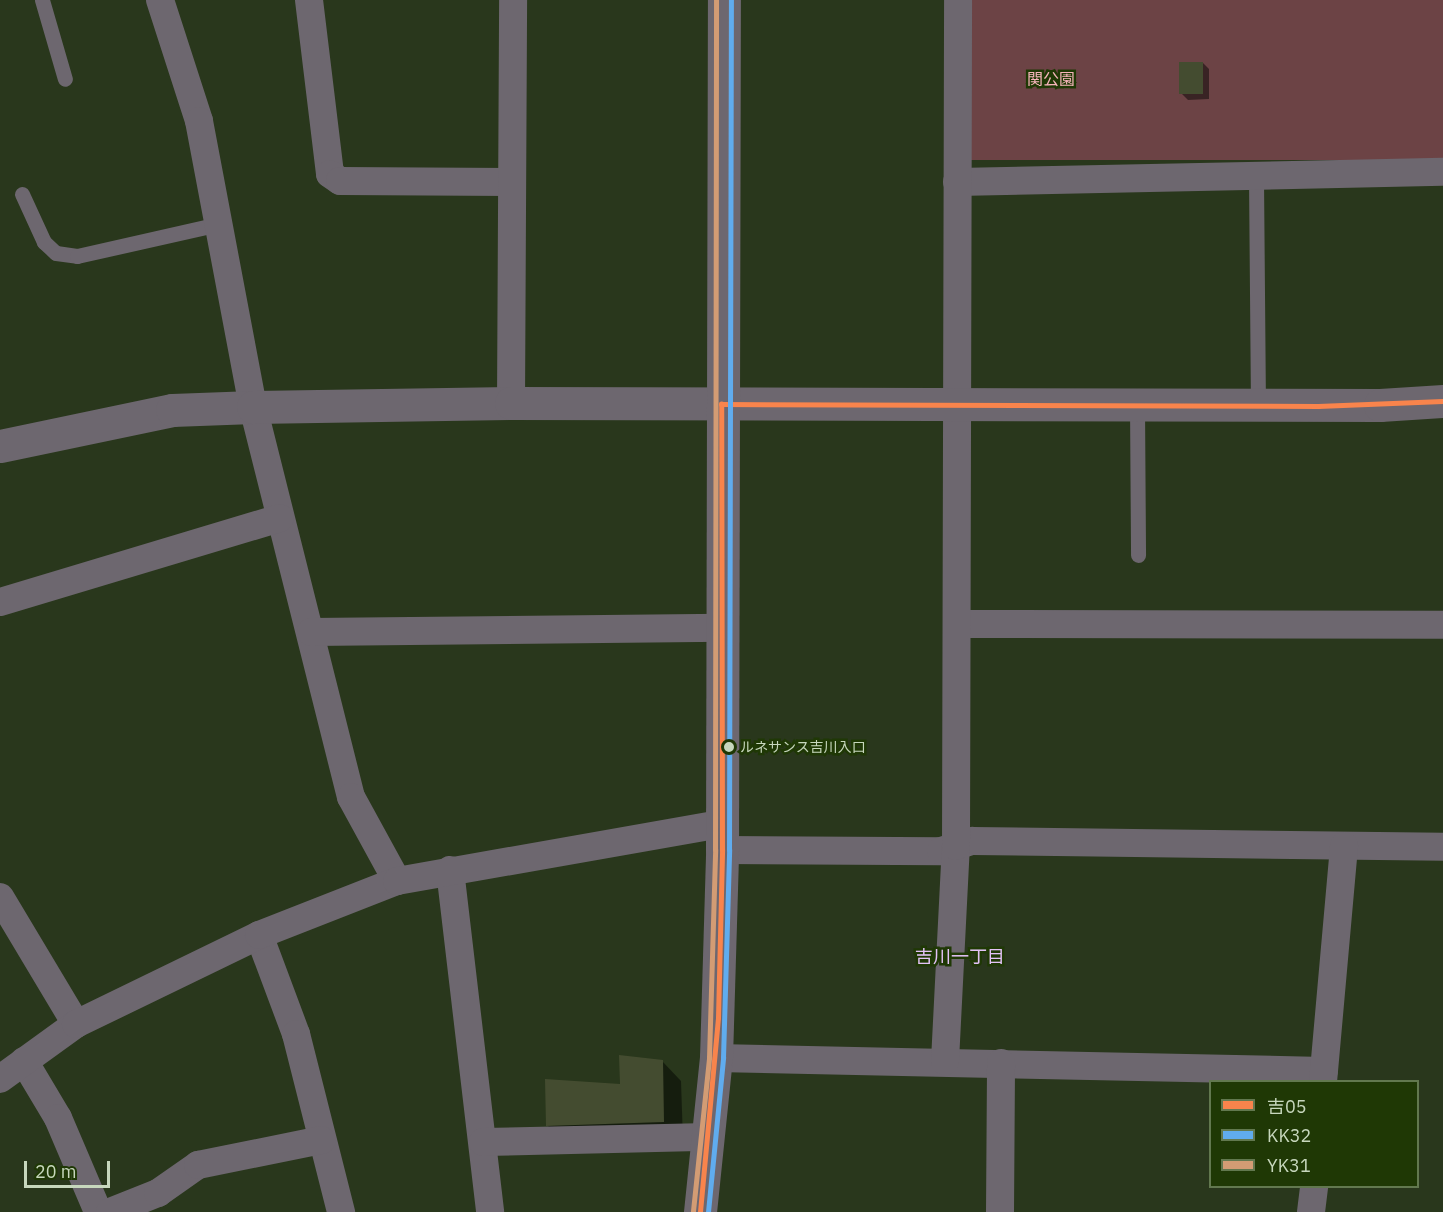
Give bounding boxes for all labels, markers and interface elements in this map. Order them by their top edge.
park label: 関公園 [1027,69,1075,89]
place label: ルネサンス吉川入口 [740,739,866,755]
marker: ルネサンス吉川入口 [723,741,735,753]
district label: 吉川一丁目 [915,946,1005,968]
legend [1209,1080,1419,1188]
text: 吉05 [1267,1095,1307,1118]
text: KK32 [1267,1124,1311,1147]
scale bar [27,1149,112,1187]
text: YK31 [1267,1154,1311,1177]
text: 20 m [35,1160,77,1183]

